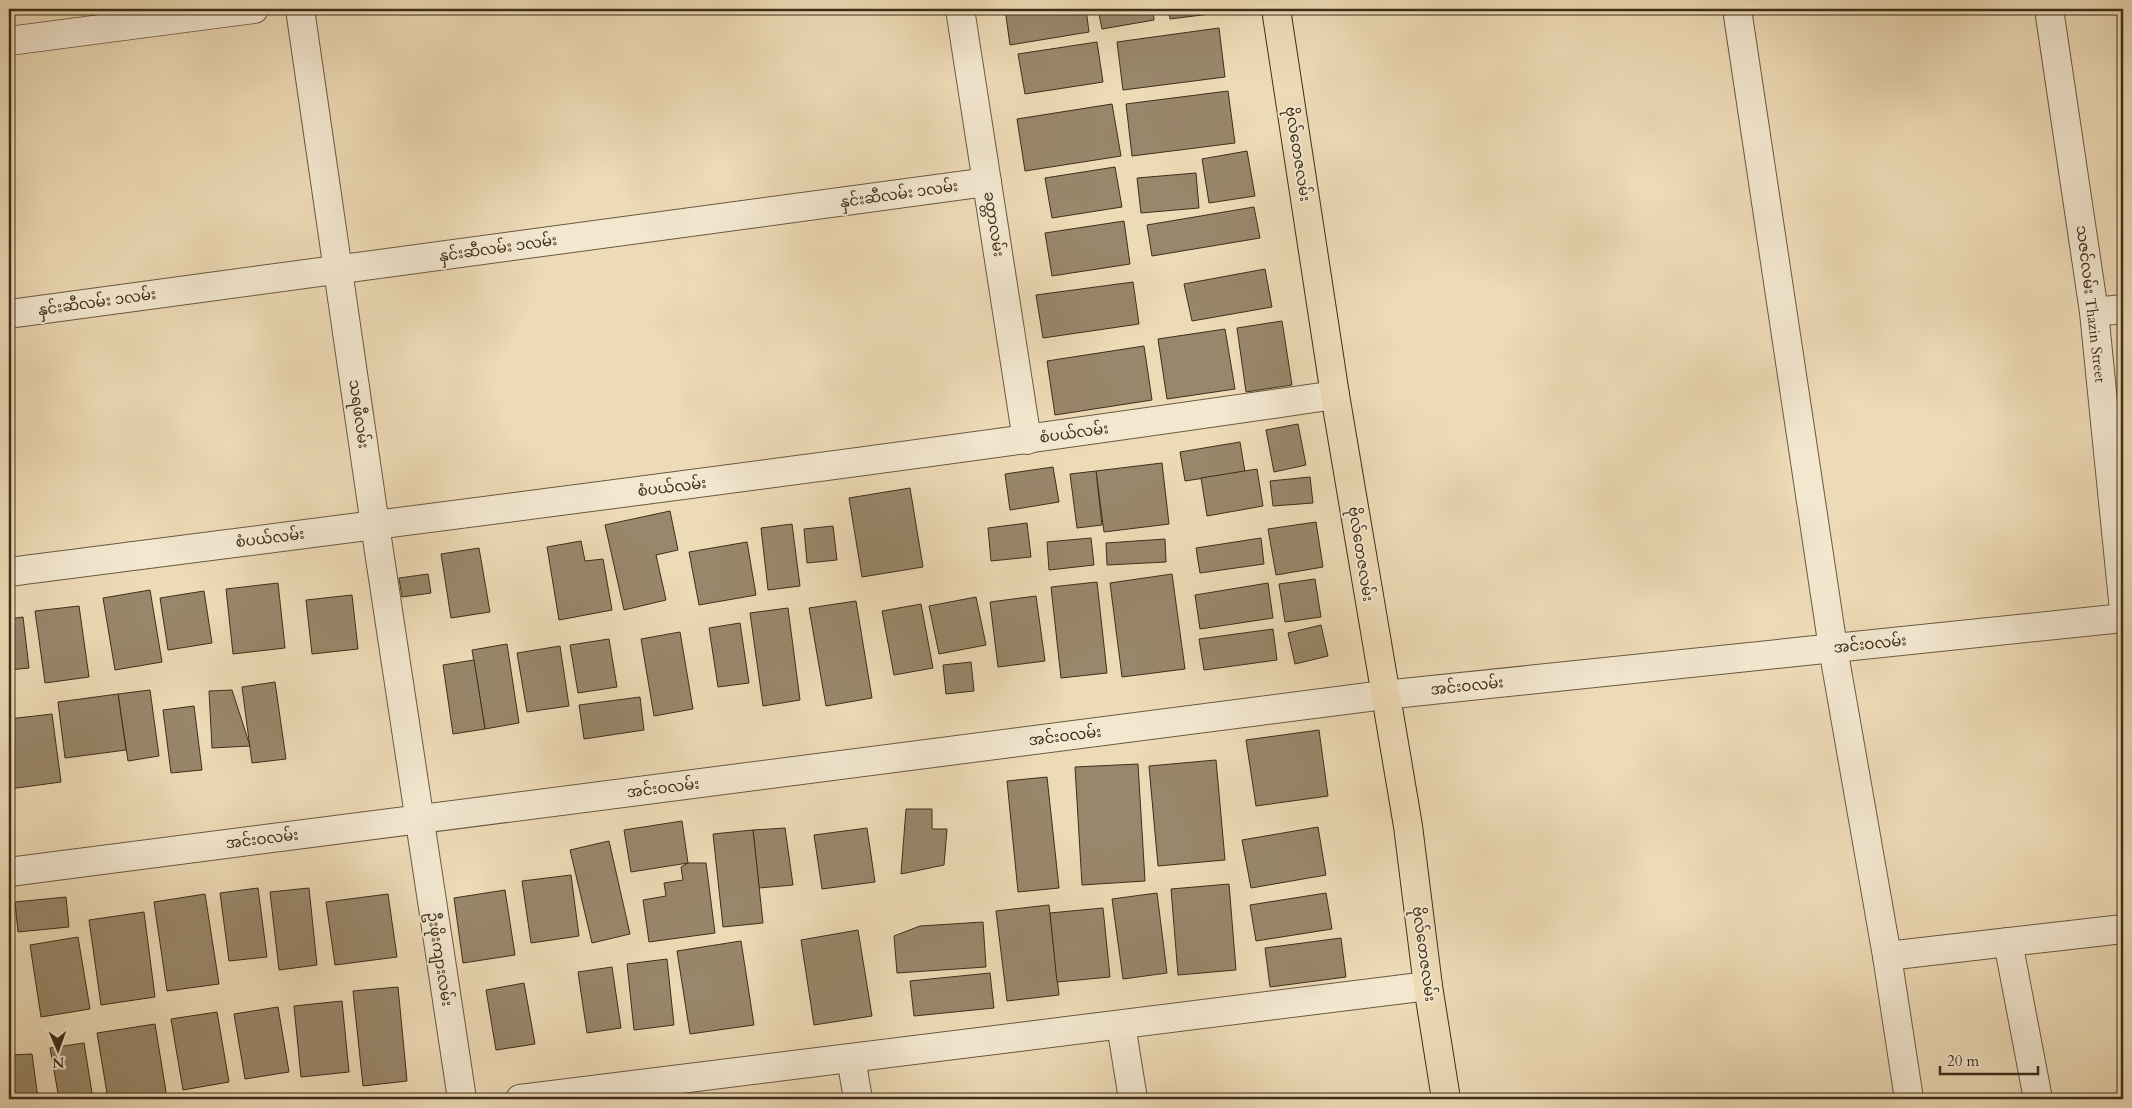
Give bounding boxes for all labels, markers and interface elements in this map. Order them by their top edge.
street label: ဗိုလ်တေဇလမ်း [1279,105,1315,203]
street label: နှင်းဆီလမ်း ၁လမ်း [839,176,960,214]
street label: ခတ္တာလမ်း [977,190,1009,258]
street label: သဇင်လမ်း Thazin Street [2071,224,2111,384]
street label: နှင်းဆီလမ်း ၁လမ်း [438,230,559,268]
street label: နှင်းဆီလမ်း ၁လမ်း [37,284,158,322]
street label: သရဖီလမ်း [342,378,374,450]
street label: စံပယ်လမ်း [1038,418,1110,448]
street label: စံပယ်လမ်း [636,473,708,501]
street label: ဗိုလ်တေဇလမ်း [1342,505,1378,603]
street label: စံပယ်လမ်း [234,524,306,552]
street label: အင်းဝလမ်း [1833,630,1907,658]
street label: အင်းဝလမ်း [1430,672,1504,700]
street label: အင်းဝလမ်း [1027,722,1103,750]
street label: အင်းဝလမ်း [625,774,701,802]
street label: အင်းဝလမ်း [224,825,300,853]
street label: ဗိုလ်တေဇလမ်း [1405,905,1441,1003]
street label: ဦးဖိုးကျားလမ်း [421,910,457,1008]
north arrow [32,1026,82,1076]
scale bar [1940,1043,2037,1075]
text: 20 m [1947,1051,1979,1071]
text: N [52,1053,65,1072]

